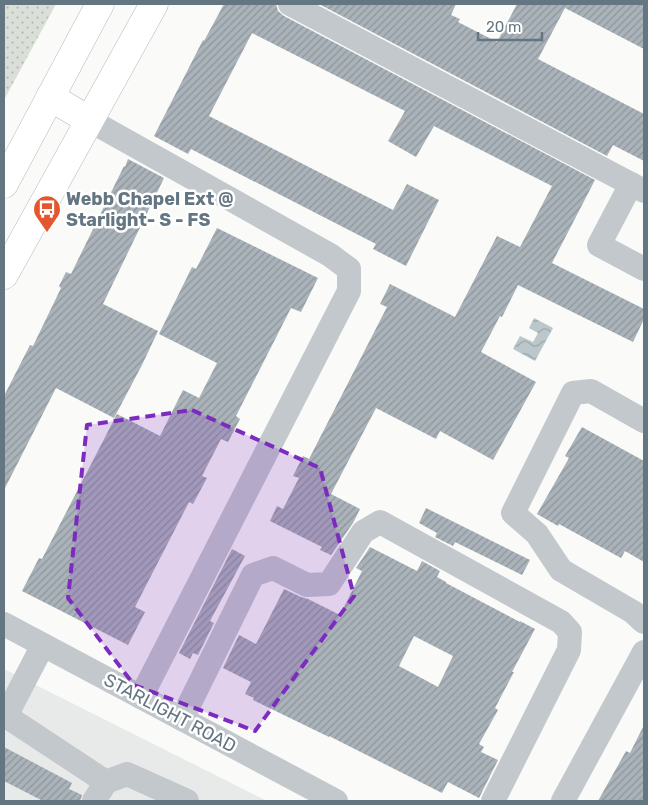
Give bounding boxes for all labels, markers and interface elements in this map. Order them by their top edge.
scale bar [478,10,542,42]
text: 20 m [486,18,521,36]
place label: Webb Chapel Ext @ Starlight- S - FS [66,188,233,231]
bus stop icon: Webb Chapel Ext @ Starlight- S - FS [32,194,62,233]
street label: STARLIGHT ROAD [100,669,240,757]

